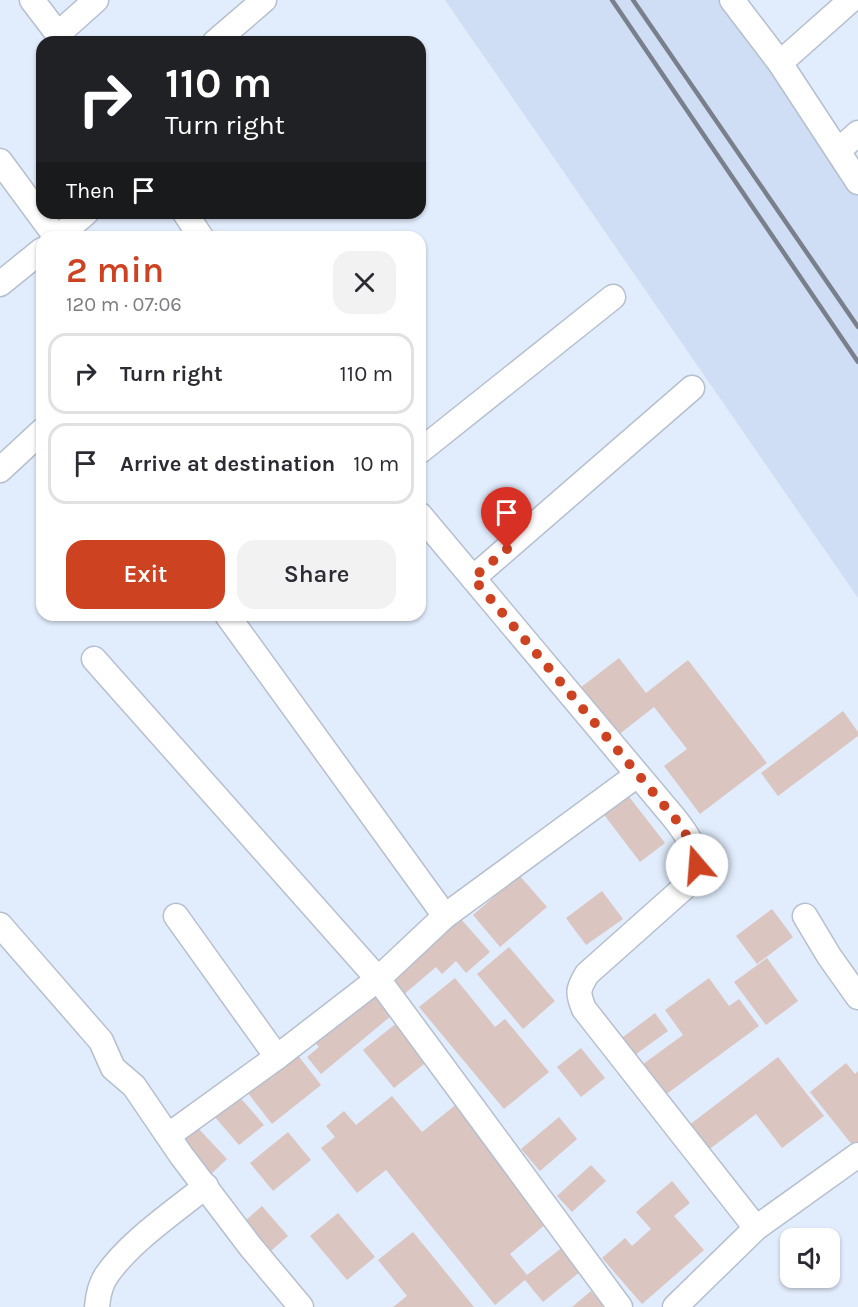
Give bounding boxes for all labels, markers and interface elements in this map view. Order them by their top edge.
text: 110 m [165,58,272,108]
icon: right [66,60,144,138]
text: Turn right [165,109,285,141]
icon: arrive [127,174,160,207]
text: Then [66,178,115,204]
text: 2 min [66,249,164,291]
button: close [333,251,396,314]
text: 120 m · 07:06 [66,293,182,316]
icon: right [69,357,102,390]
text: Turn right [120,361,223,387]
text: 110 m [340,361,393,387]
icon: arrive [69,447,102,480]
text: Arrive at destination [120,451,335,477]
text: 10 m [353,451,399,477]
pin [481,487,532,549]
icon: arrive [490,496,523,529]
button: Exit [66,540,225,609]
button: Share [237,540,396,609]
position arrow [665,833,729,897]
map controls [780,1228,840,1288]
button: sound [780,1228,840,1288]

